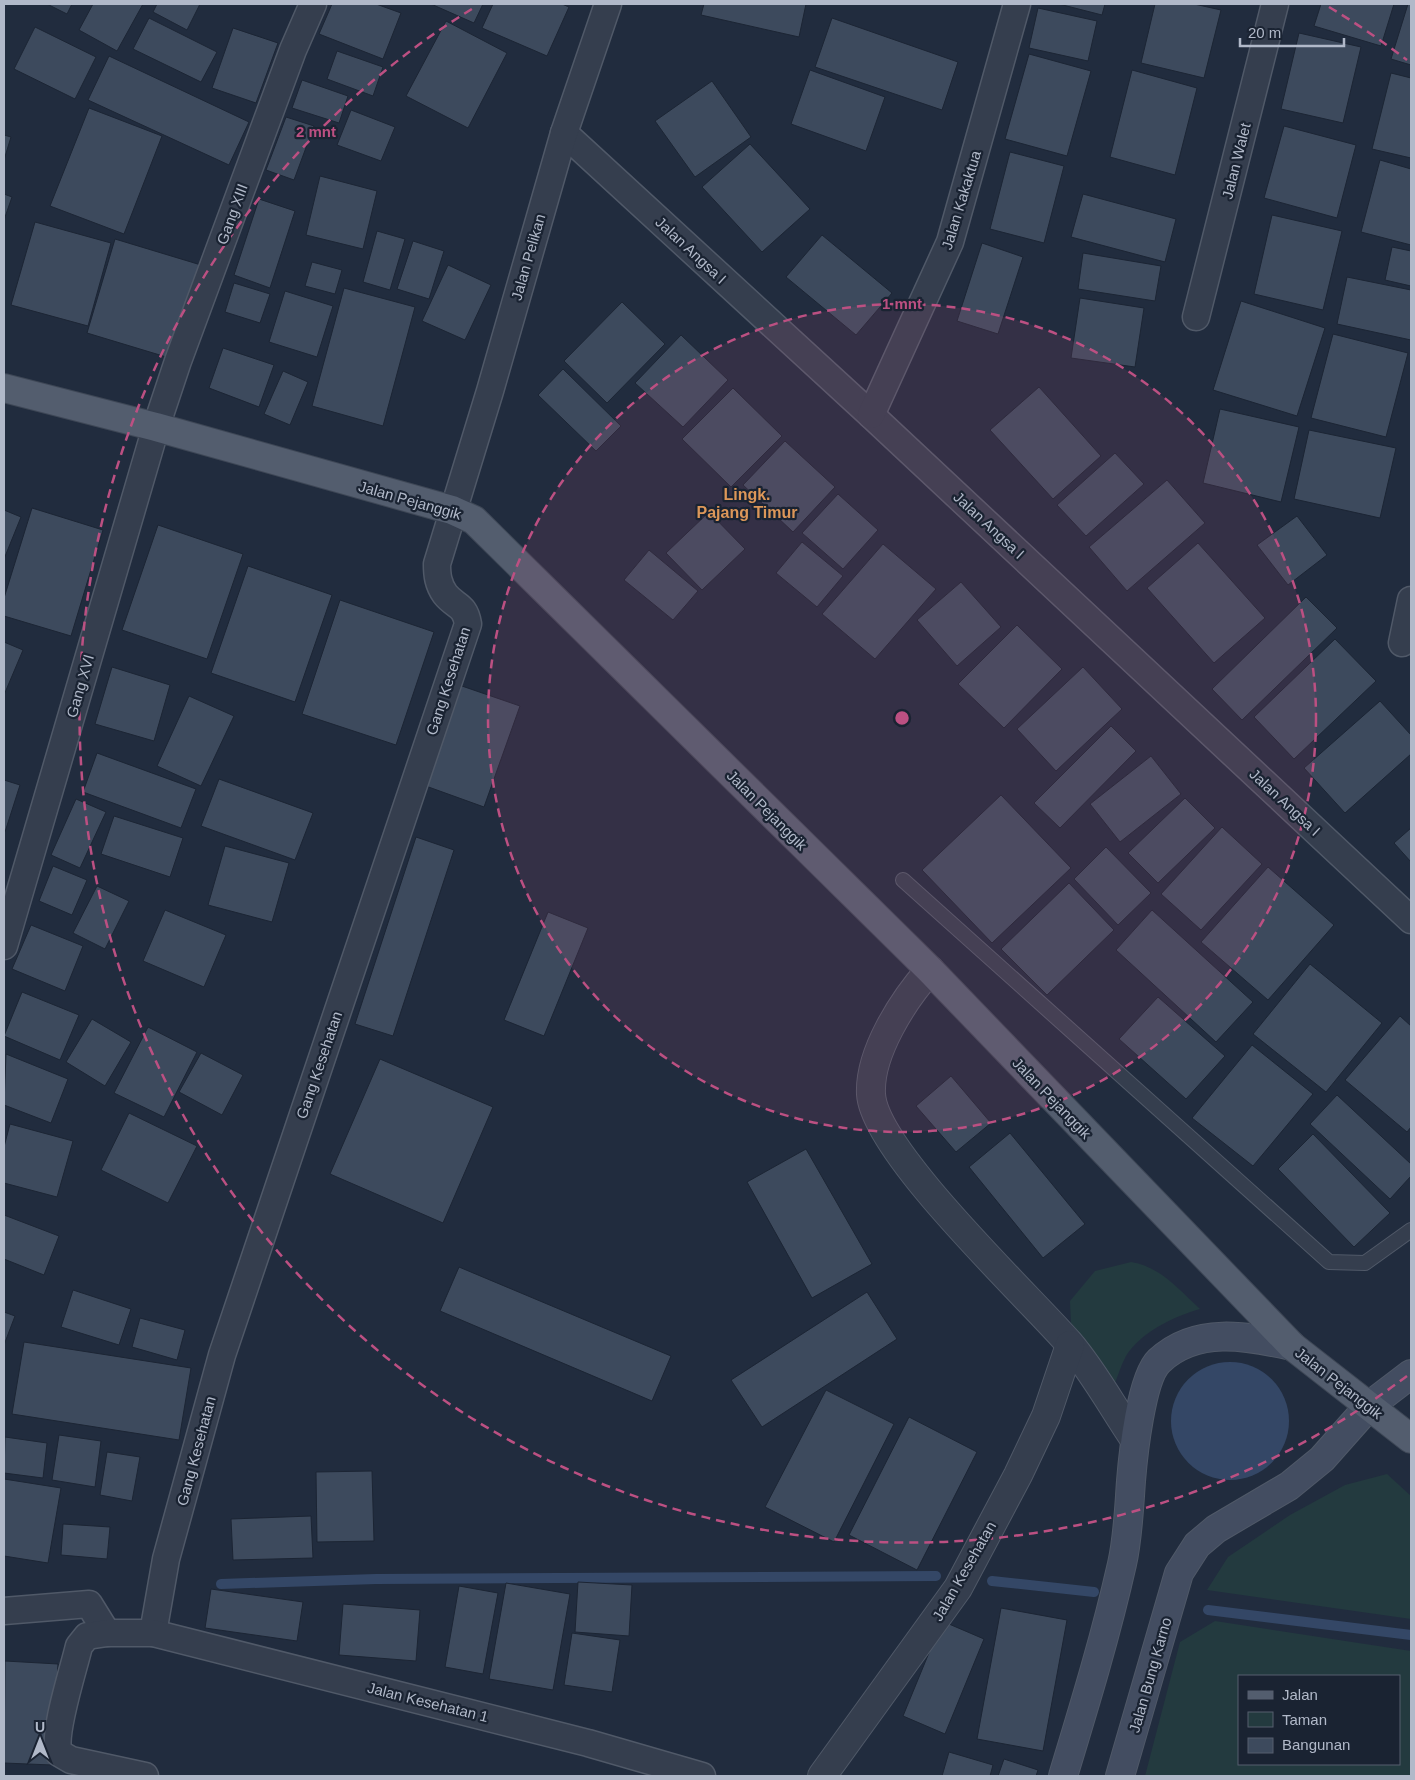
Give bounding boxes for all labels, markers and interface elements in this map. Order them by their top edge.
scale bar [1240,15,1344,47]
text: 20 m [1248,24,1281,41]
street label: Jalan Walet [1218,120,1254,201]
text: 2 mnt [296,123,336,140]
street label: Jalan Kakaktua [938,148,984,252]
street label: Gang XIII [213,181,251,247]
street label: Jalan Pelikan [508,212,548,302]
street label: Jalan Angsa I [652,213,730,287]
text: 1 mnt [882,295,922,312]
street label: Jalan Pejanggik [357,477,464,523]
district label: Lingk. Pajang Timur [696,486,798,521]
street label: Jalan Angsa I [950,488,1028,562]
street label: Gang Kesehatan [423,625,473,737]
street label: Gang XVI [63,652,97,720]
centre of rings [893,709,911,727]
street label: Jalan Angsa I [1246,765,1324,839]
street label: Jalan Pejanggik [724,767,811,854]
street label: Gang Kesehatan [293,1009,345,1121]
street label: Jalan Pejanggik [1009,1054,1095,1142]
street label: Jalan Pejanggik [1292,1344,1386,1423]
street label: Gang Kesehatan [173,1394,219,1508]
street label: Jalan Kesehatan [929,1518,999,1624]
street label: Jalan Bung Karno [1125,1615,1175,1735]
legend [1238,1675,1400,1765]
street label: Jalan Kesehatan 1 [366,1679,490,1725]
text: Jalan [1282,1686,1318,1703]
text: Taman [1282,1711,1327,1728]
north arrow [15,1715,65,1765]
text: U [35,1719,45,1735]
text: Bangunan [1282,1736,1350,1753]

